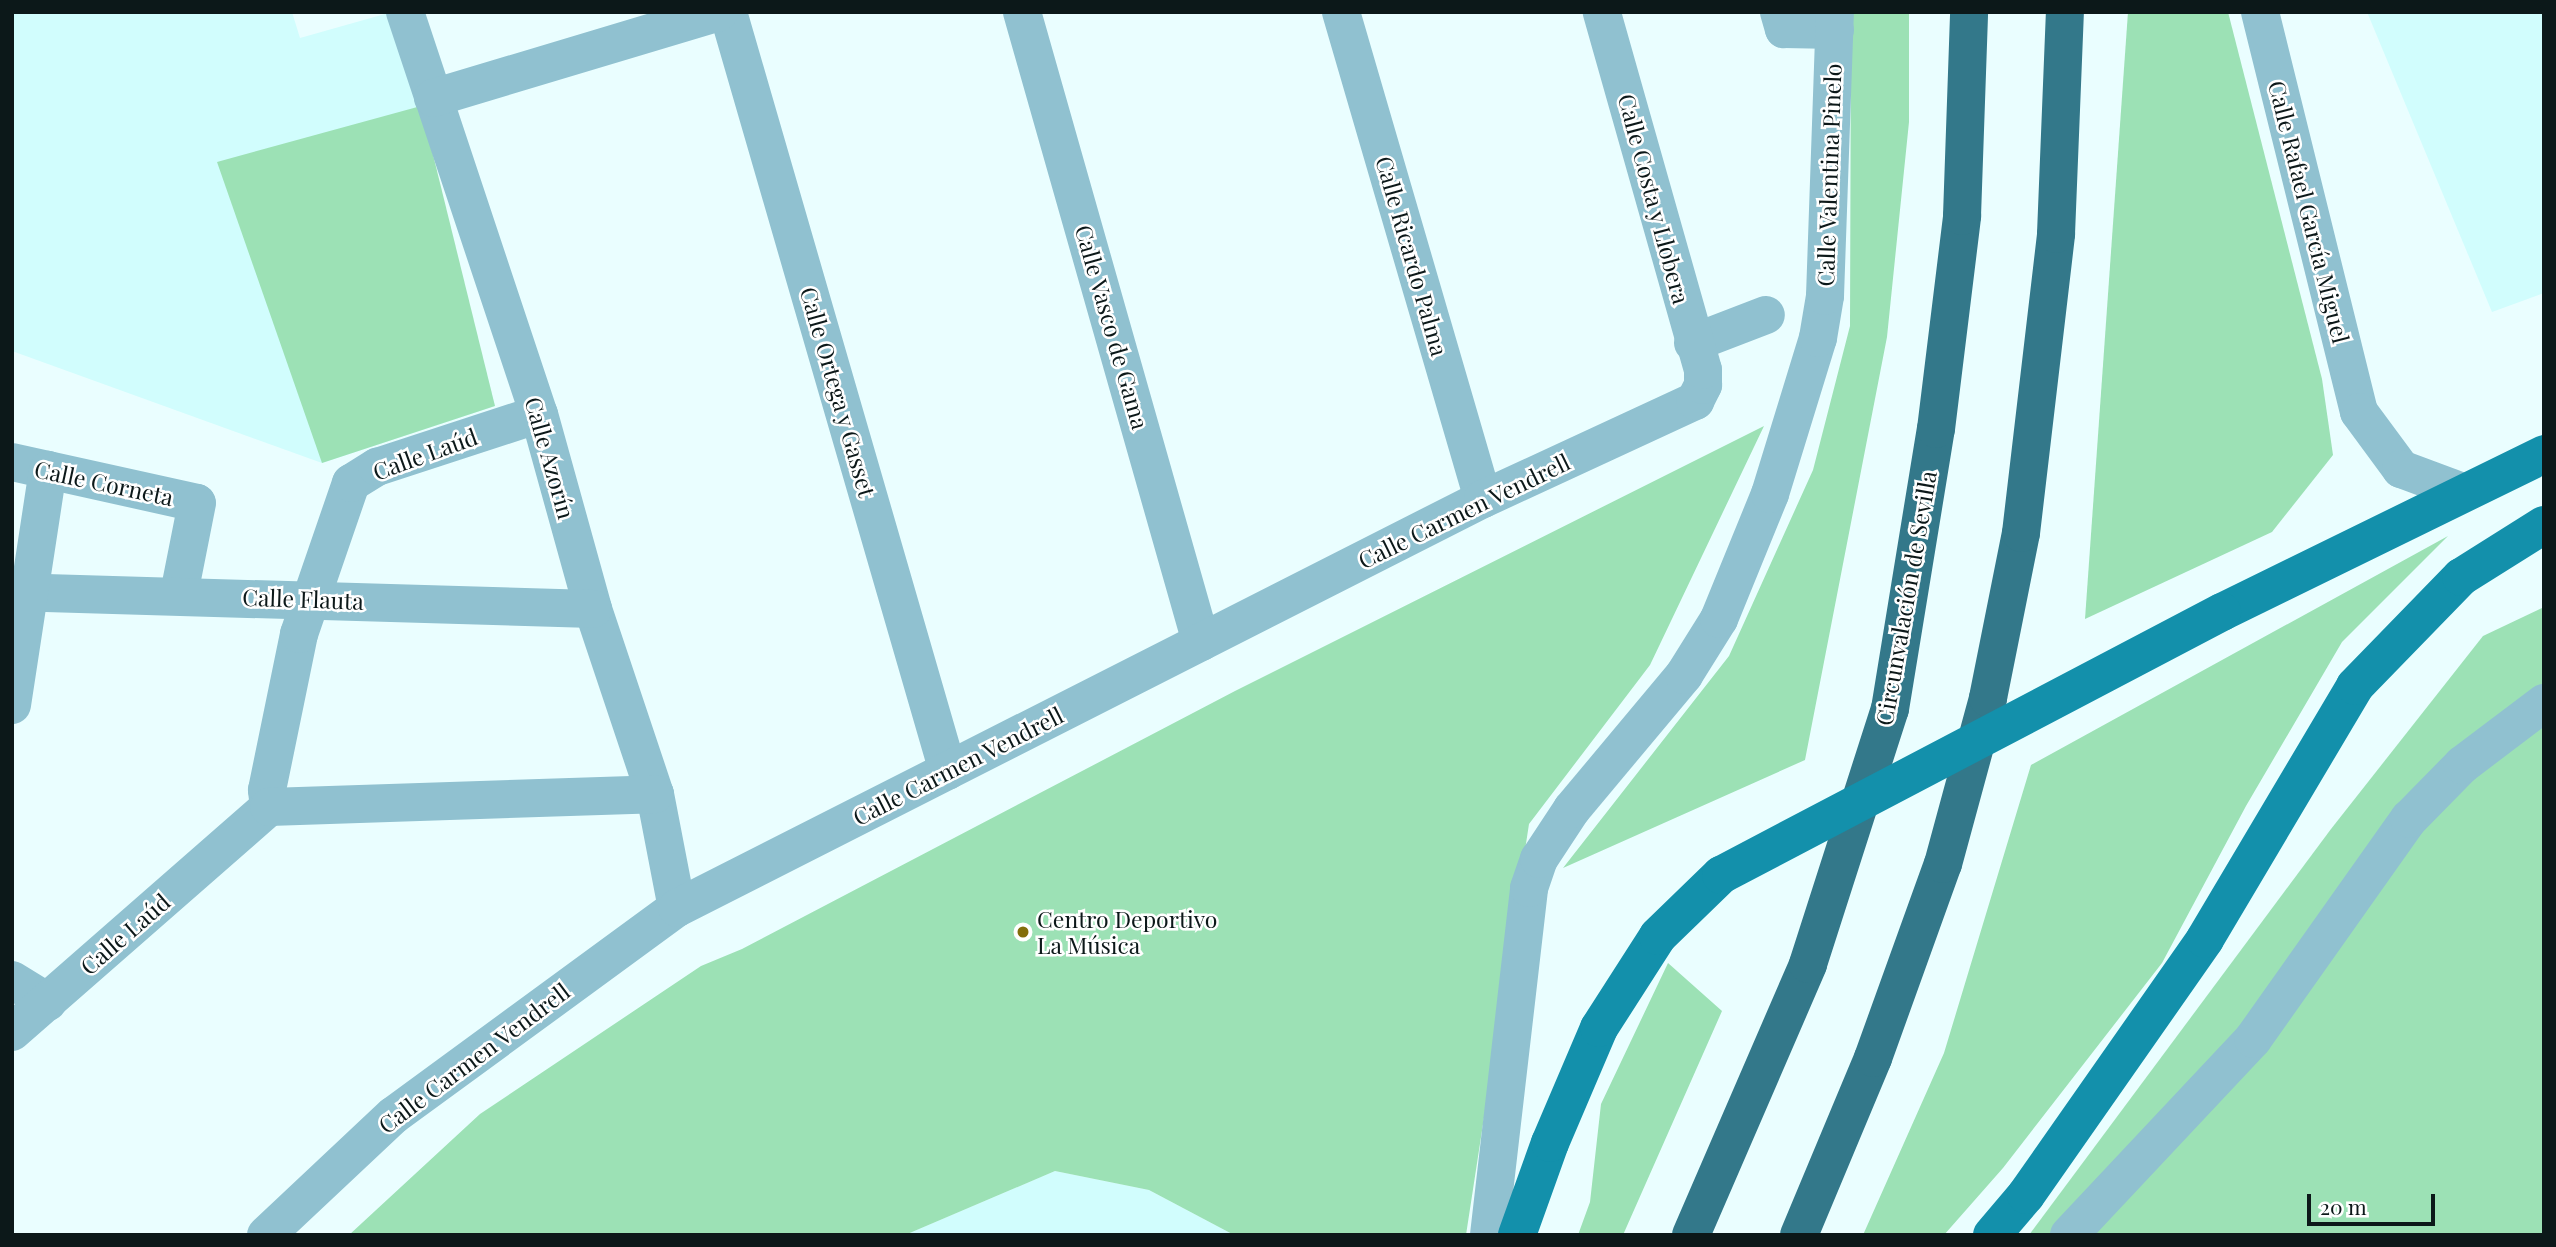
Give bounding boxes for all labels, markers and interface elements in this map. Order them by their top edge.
street label: Calle Valentina Pinelo [1811,63,1847,287]
street label: Calle Rafael García Miguel [2263,78,2355,346]
street label: Calle Costa y Llobera [1613,90,1695,308]
street label: Calle Ricardo Palma [1370,153,1454,359]
street label: Calle Vasco de Gama [1070,221,1154,433]
street label: Calle Ortega y Gasset [795,283,881,501]
street label: Calle Azorín [519,393,581,523]
street label: Calle Laúd [369,422,481,486]
street label: Calle Carmen Vendrell [1353,448,1575,574]
street label: Calle Corneta [32,455,176,511]
street label: Circunvalación de Sevilla [1870,468,1942,728]
street label: Calle Flauta [242,583,364,615]
street label: Calle Carmen Vendrell [848,701,1068,831]
street label: Calle Laúd [75,888,175,980]
place label: Centro Deportivo La Música [1037,905,1217,959]
marker: Centro Deportivo La Música [1015,924,1031,940]
street label: Calle Carmen Vendrell [373,977,575,1139]
scale bar [2311,1180,2439,1224]
text: 20 m [2320,1192,2367,1220]

